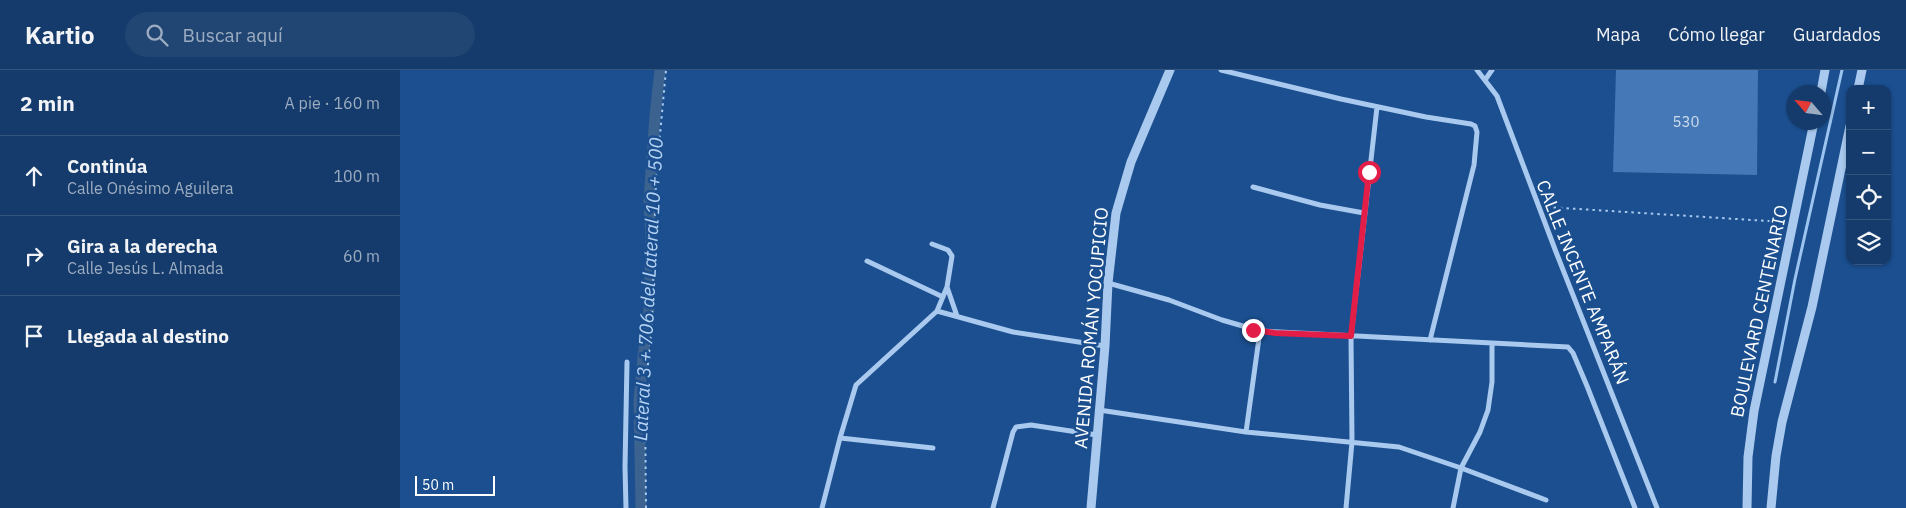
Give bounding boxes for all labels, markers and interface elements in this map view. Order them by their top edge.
search box [125,12,475,57]
text: Kartio [25,19,95,51]
icon: search [143,21,171,49]
text: Buscar aquí [183,23,283,47]
text: Mapa [1596,23,1640,46]
text: Cómo llegar [1668,23,1765,46]
text: Guardados [1793,23,1881,46]
north arrow [1786,85,1831,130]
map controls [1846,85,1891,265]
button: + [1846,85,1891,130]
text: 2 min [20,89,75,117]
text: A pie · 160 m [285,93,380,113]
house number: 530 [1672,112,1700,131]
button: − [1846,130,1891,175]
water label: Lateral 3 + 706 del Lateral 10 + 500 [628,137,668,441]
text: Continúa [67,154,148,178]
route start [1358,161,1381,184]
icon: ahead [20,162,48,190]
text: 100 m [333,166,380,186]
button: locate [1846,175,1891,220]
street label: CALLE INCENTE AMPARÁN [1531,176,1635,388]
text: Calle Onésimo Aguilera [67,178,234,198]
street label: BOULEVARD CENTENARIO [1725,203,1793,419]
street label: AVENIDA ROMÁN YOCUPICIO [1069,206,1113,450]
button: layers [1846,220,1891,265]
text: Gira a la derecha [67,234,218,258]
icon: right [20,242,48,270]
text: 60 m [343,246,380,266]
text: Calle Jesús L. Almada [67,258,224,278]
route end [1242,319,1265,342]
icon: arrive [20,322,48,350]
text: Llegada al destino [67,324,229,348]
scale bar [415,473,495,496]
text: 50 m [422,476,454,494]

